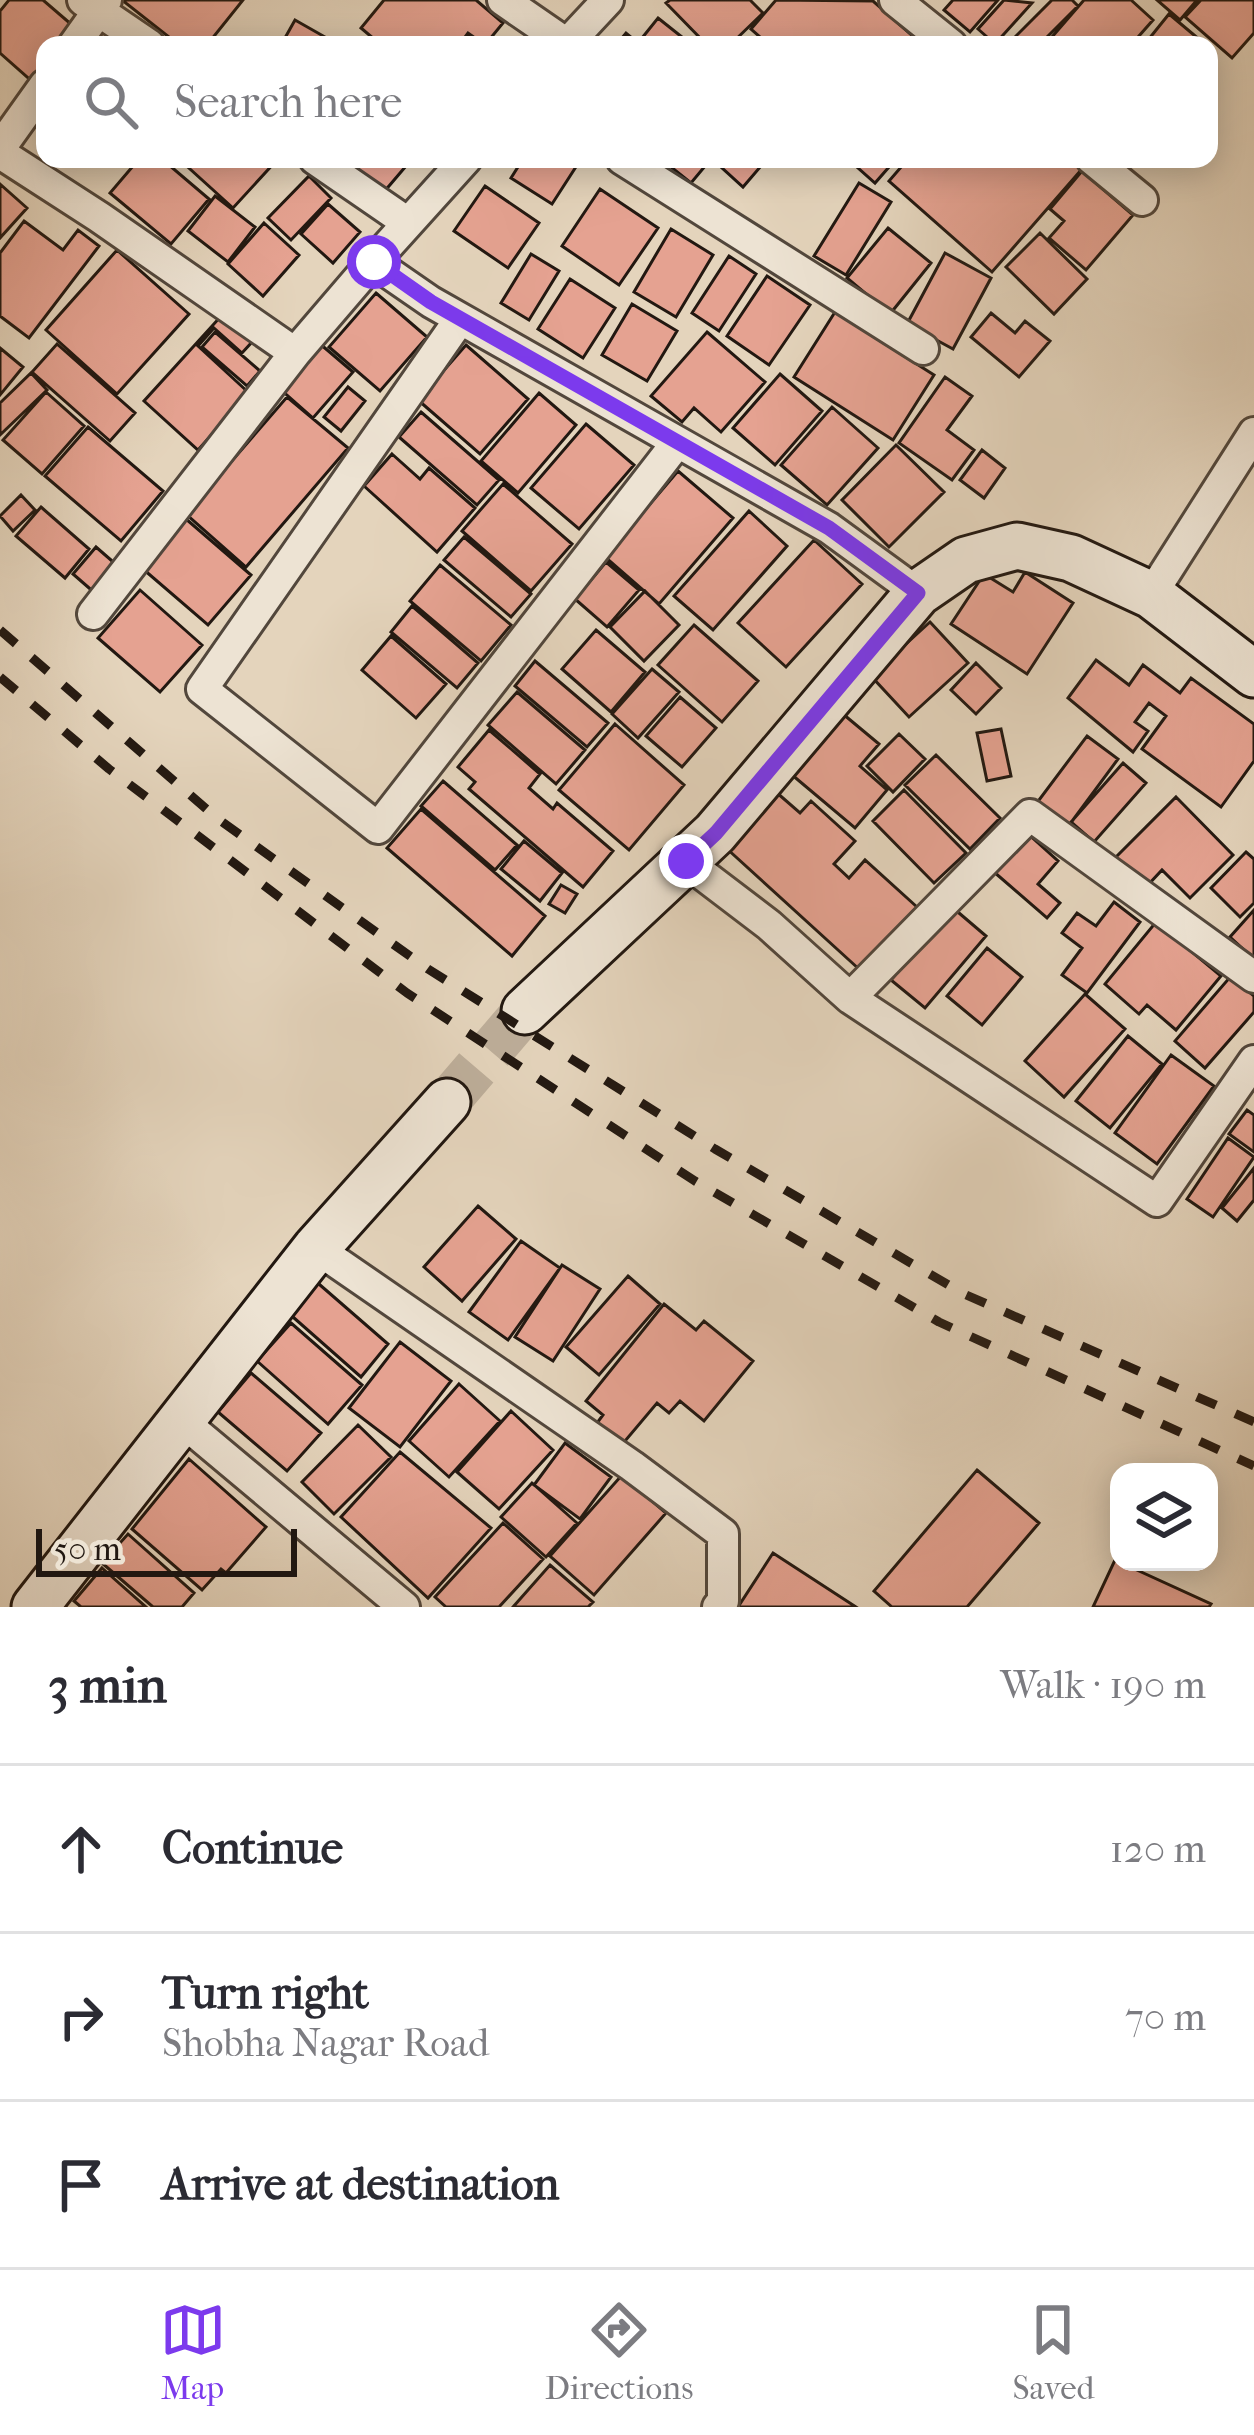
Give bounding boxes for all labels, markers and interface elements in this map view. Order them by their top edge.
search box [36,36,1218,168]
icon: search [78,69,144,135]
text: Search here [174,76,402,129]
route start [347,235,401,289]
route end [659,834,713,888]
map controls [1110,1463,1218,1571]
button: layers [1110,1463,1218,1571]
scale bar [36,1523,297,1576]
text: 50 m [54,1530,121,1569]
text: 3 min [48,1655,167,1715]
text: Walk · 190 m [1000,1662,1206,1708]
icon: ahead [48,1816,114,1882]
text: Continue [162,1822,343,1875]
text: 120 m [1110,1826,1206,1872]
text: Turn right [162,1967,369,2020]
icon: right [48,1984,114,2050]
text: 70 m [1125,1994,1206,2040]
text: Shobha Nagar Road [162,2020,489,2066]
icon: arrive [48,2152,114,2218]
text: Arrive at destination [162,2158,559,2211]
tab: Map [160,2297,226,2408]
tab: Directions [545,2297,693,2408]
tab: Saved [1013,2297,1094,2408]

